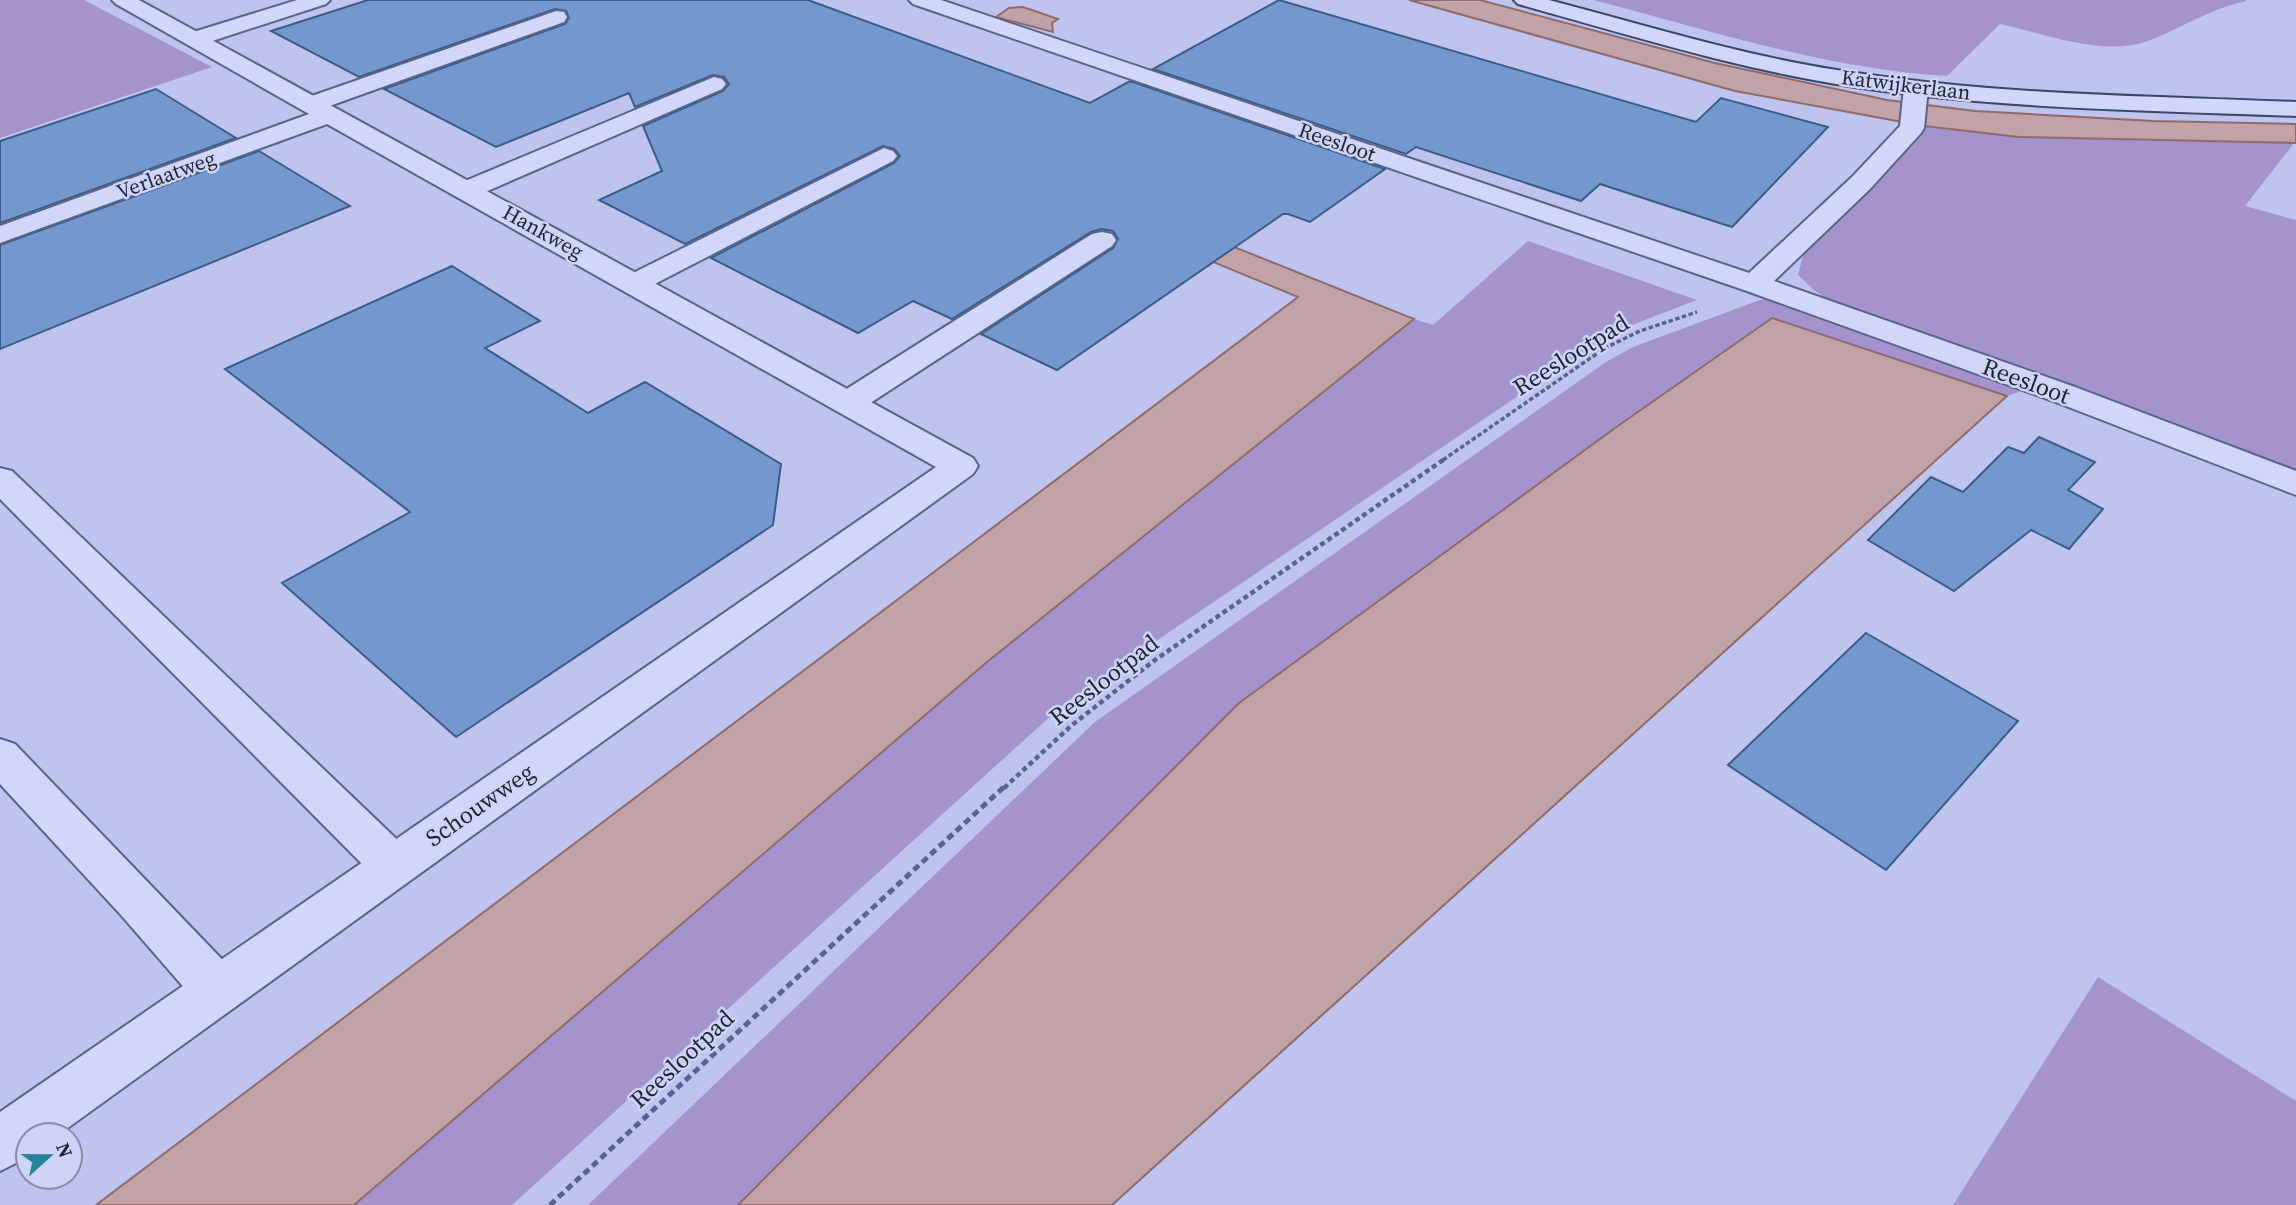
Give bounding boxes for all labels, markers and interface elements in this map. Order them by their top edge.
street label: Katwijkerlaan [1840,62,1973,107]
street label: Reesloot [1295,115,1380,168]
street label: Verlaatweg [112,143,220,206]
street label: Hankweg [498,198,589,266]
street label: Reeslootpad [1506,306,1635,403]
street label: Reesloot [1978,349,2075,412]
street label: Reeslootpad [1042,626,1166,733]
street label: Schouwweg [419,755,541,854]
street label: Reeslootpad [623,1002,741,1115]
north arrow [14,1121,84,1191]
text: N [50,1139,80,1161]

